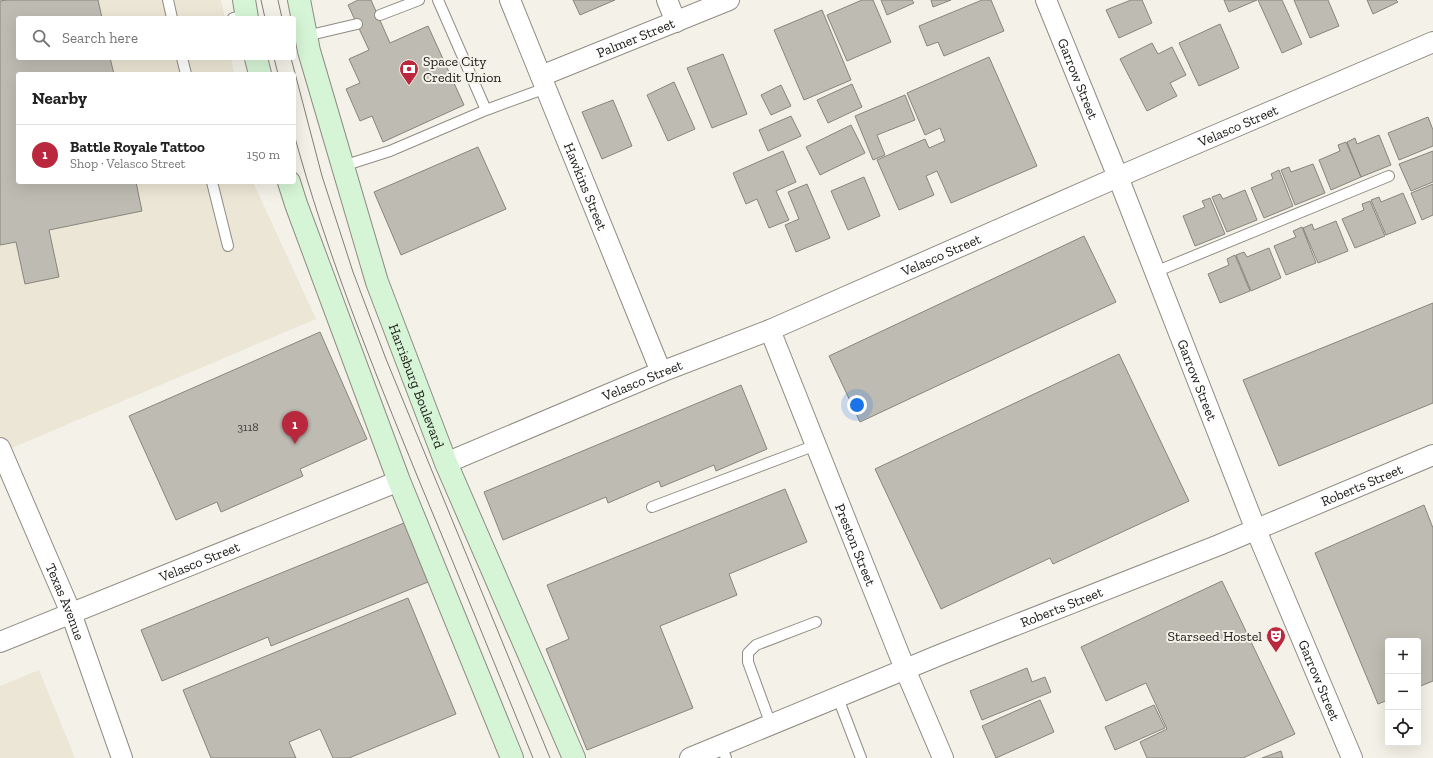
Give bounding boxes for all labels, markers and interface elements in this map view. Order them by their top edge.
street label: Palmer Street [594,15,678,62]
search box [16,16,296,60]
icon: search [30,27,52,49]
text: Search here [62,29,138,47]
street label: Garrow Street [1054,36,1102,123]
place label: Space City Credit Union [423,53,501,86]
bank icon: Space City Credit Union [398,58,420,86]
text: Nearby [32,88,87,108]
street label: Velasco Street [1195,101,1281,151]
text: Battle Royale Tattoo [70,138,205,156]
street label: Hawkins Street [560,140,611,233]
text: 1 [42,147,48,162]
text: 150 m [247,147,280,162]
text: Shop · Velasco Street [70,156,185,171]
street label: Velasco Street [898,230,984,281]
street label: Harrisburg Boulevard [385,321,448,451]
street label: Garrow Street [1173,337,1221,424]
street label: Velasco Street [599,356,686,405]
your location [847,395,867,415]
pin: 1 [282,411,308,444]
house number: 3118 [237,420,259,434]
street label: Roberts Street [1318,460,1406,510]
street label: Preston Street [831,501,879,589]
street label: Velasco Street [156,538,243,586]
street label: Texas Avenue [42,561,88,643]
street label: Roberts Street [1018,583,1106,631]
theatre icon: Starseed Hostel [1265,625,1287,653]
place label: Starseed Hostel [1167,628,1262,645]
street label: Garrow Street [1294,637,1344,724]
map controls [1385,638,1421,746]
button: + [1385,638,1421,674]
button: − [1385,674,1421,710]
button: locate [1385,710,1421,746]

